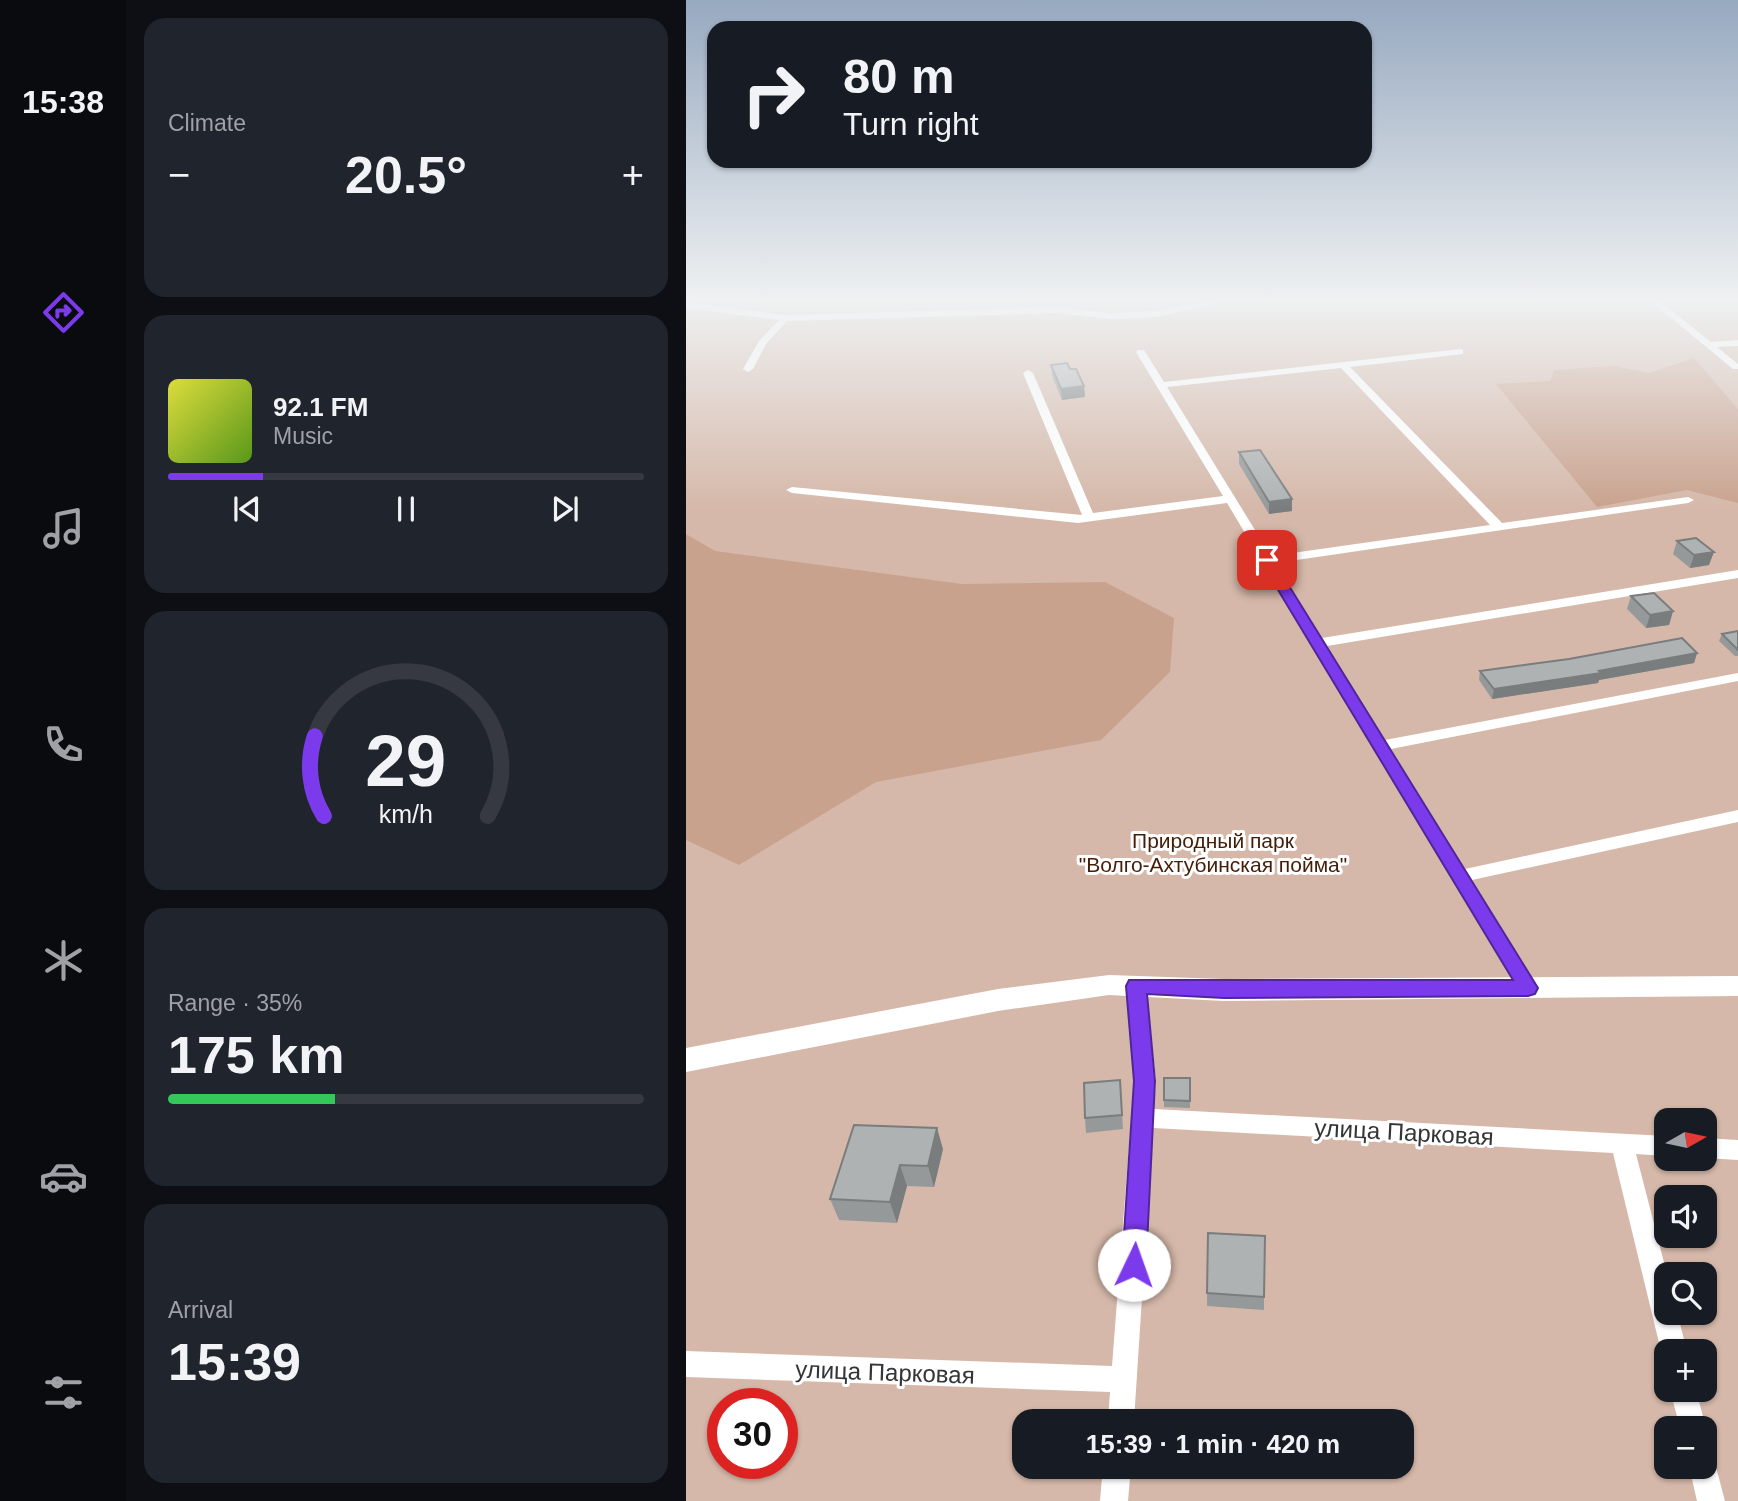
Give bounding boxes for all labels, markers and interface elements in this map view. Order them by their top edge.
icon: right [728,49,819,140]
text: 80 m [843,49,955,103]
text: 15:38 [22,84,104,120]
text: Turn right [843,106,979,142]
text: Climate [168,110,246,136]
text: 20.5° [345,146,467,204]
text: − [168,154,190,196]
text: + [622,154,644,196]
icon: directions [39,288,88,337]
text: 92.1 FM [273,392,368,422]
text: Music [273,423,333,449]
icon: previous [228,490,266,528]
icon: pause [387,490,425,528]
icon: next [546,490,584,528]
icon: music [39,504,88,553]
pin [1237,530,1297,590]
icon: arrive [1248,541,1286,579]
icon: phone [39,720,88,769]
text: 29 [366,721,446,802]
text: km/h [379,800,433,828]
park label: Природный парк "Волго-Ахтубинская пойма" [1079,829,1347,876]
icon: climate [39,936,88,985]
text: Range · 35% [168,990,302,1016]
text: 175 km [168,1026,344,1084]
north arrow [1654,1108,1717,1171]
map controls [1654,1108,1717,1479]
street label: улица Парковая [1314,1114,1494,1150]
icon: car [39,1152,88,1201]
button: sound [1654,1185,1717,1248]
position arrow [1097,1228,1171,1302]
button: search [1654,1262,1717,1325]
text: Arrival [168,1297,233,1323]
text: 15:39 [168,1333,301,1391]
button: + [1654,1339,1717,1402]
street label: улица Парковая [795,1355,975,1389]
icon: filters [39,1368,88,1417]
speed limit sign: 30 [707,1388,798,1479]
button: − [1654,1416,1717,1479]
text: 15:39 · 1 min · 420 m [1086,1429,1340,1459]

